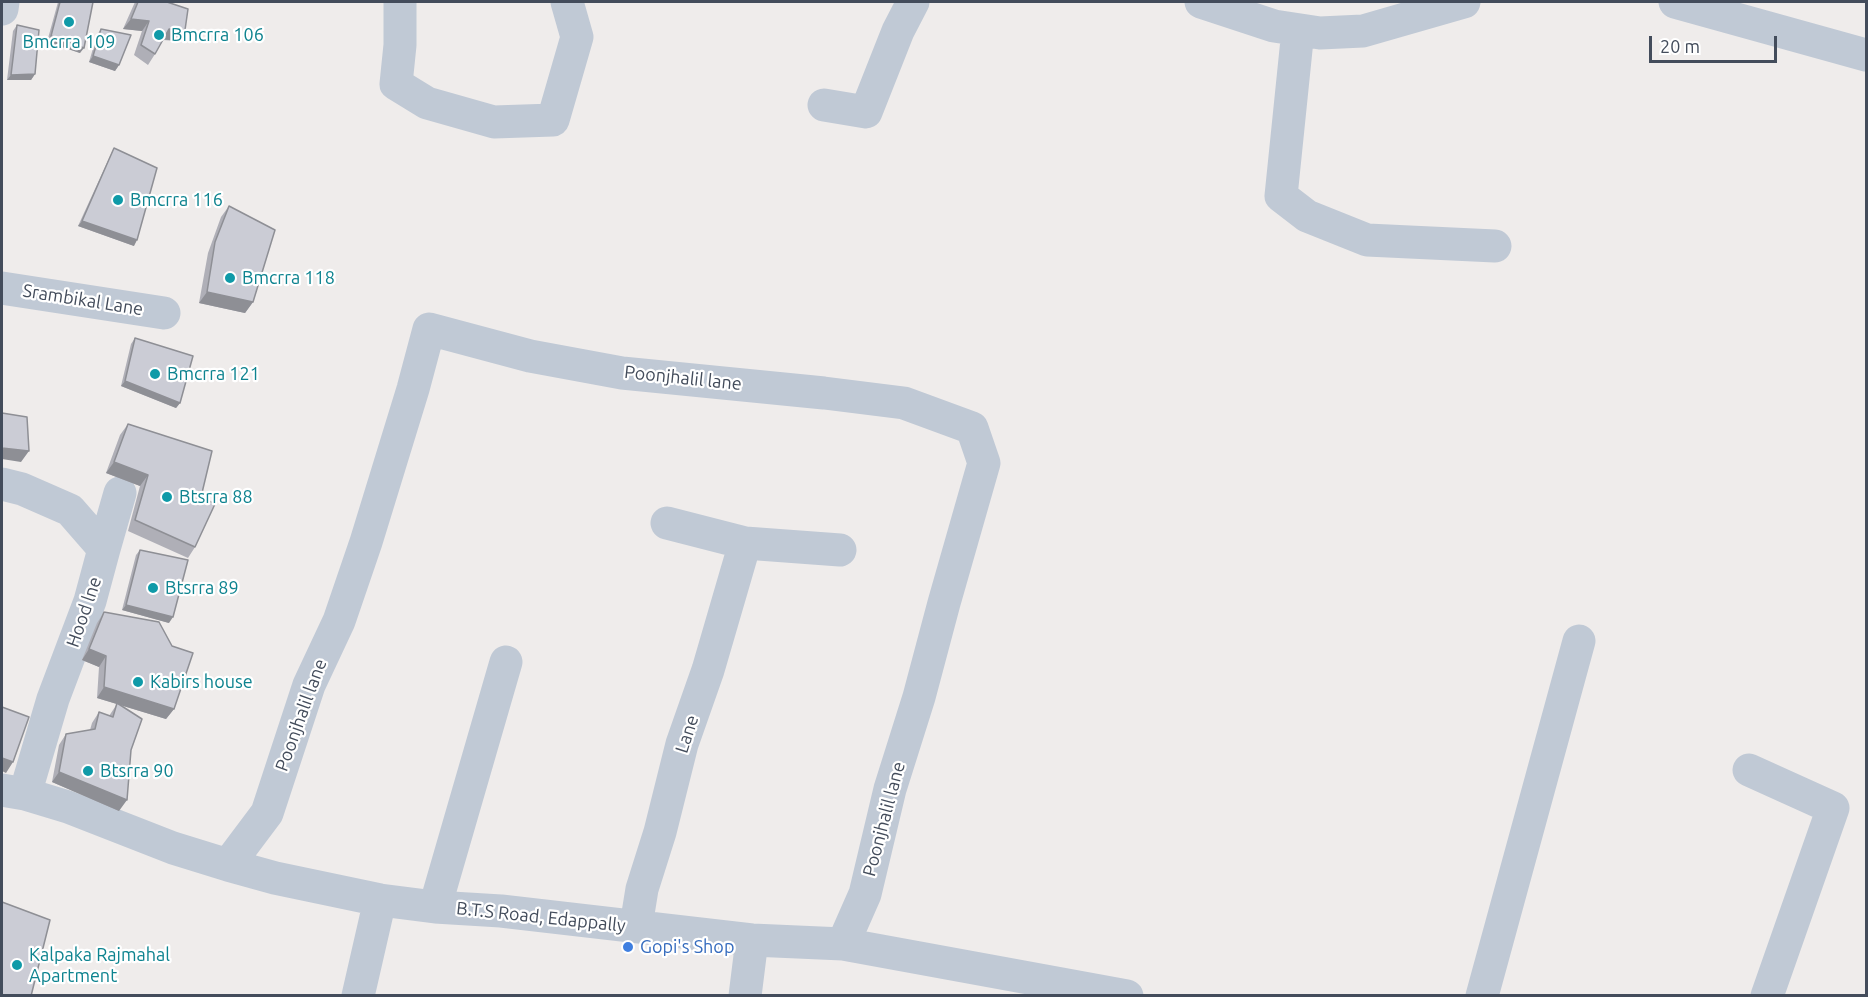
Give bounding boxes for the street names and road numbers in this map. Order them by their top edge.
street label: Srambikal Lane [21,280,145,320]
street label: Poonjhalil lane [623,361,743,395]
street label: Hood lne [62,574,106,650]
street label: Poonjhalil lane [271,656,331,774]
street label: Lane [671,712,703,756]
street label: Poonjhalil lane [858,759,910,879]
street label: B.T.S Road, Edappally [455,897,627,937]

